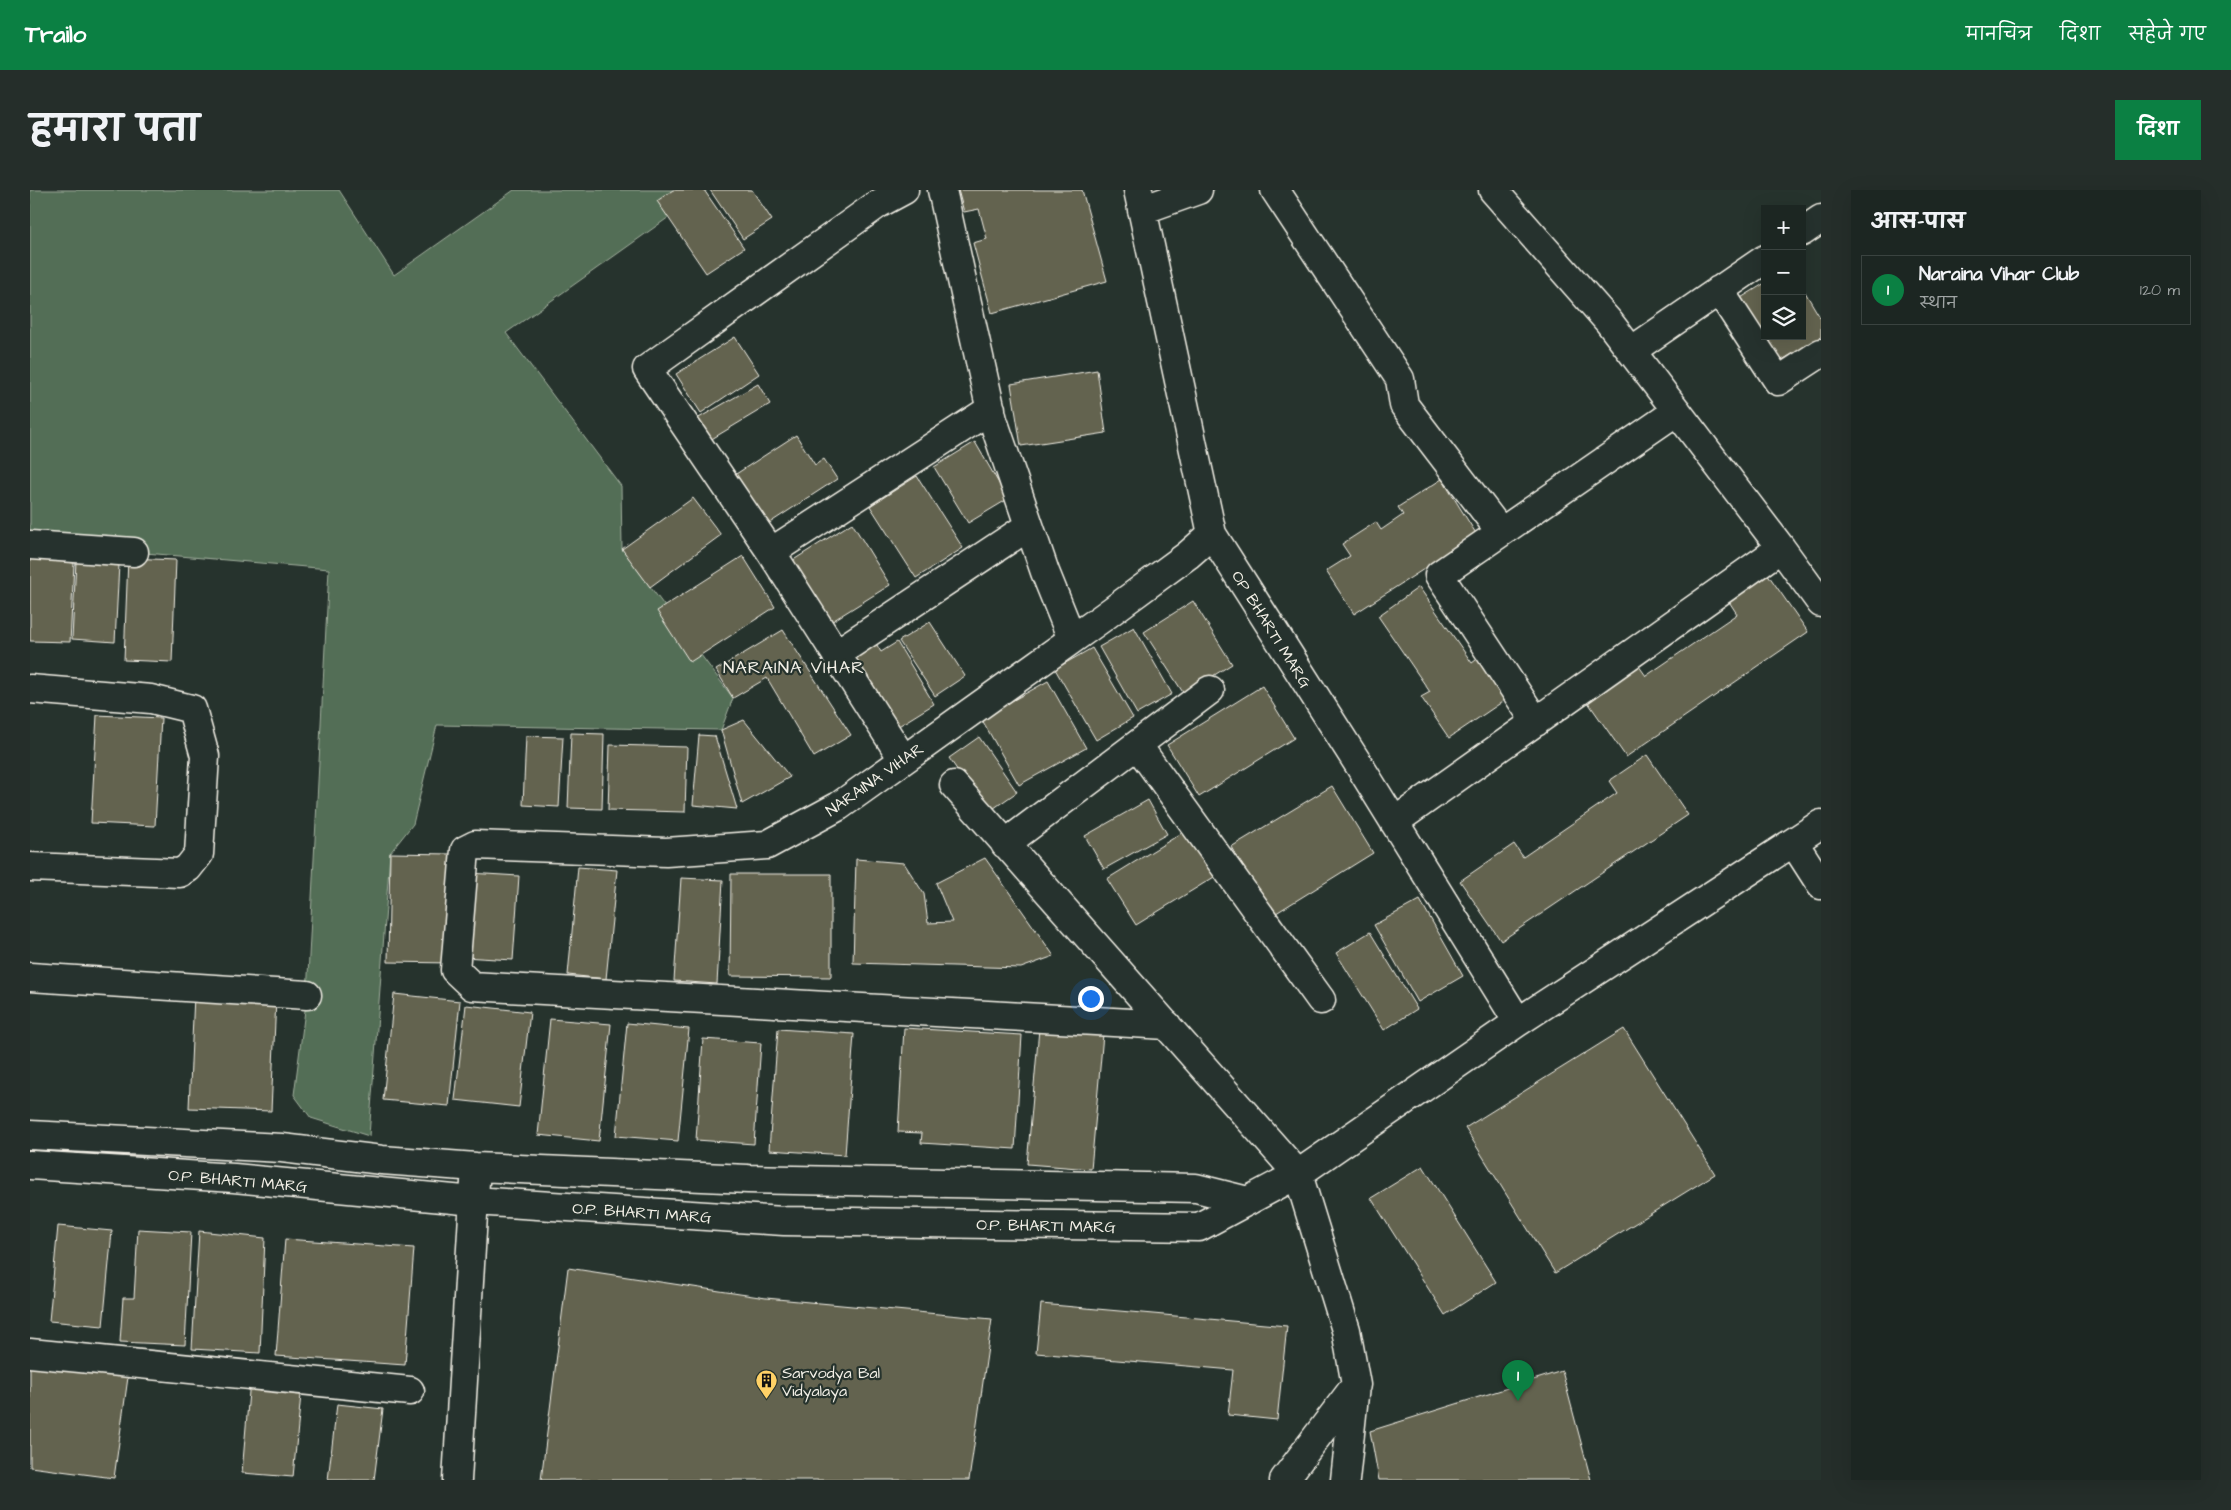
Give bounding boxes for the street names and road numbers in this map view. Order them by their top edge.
street label: OP BHARTI MARG [1226,567,1316,693]
street label: NARAINA VIHAR [821,738,928,822]
street label: O.P. BHARTI MARG [168,1164,308,1198]
street label: O.P. BHARTI MARG [572,1197,712,1229]
street label: O.P. BHARTI MARG [976,1214,1116,1238]

